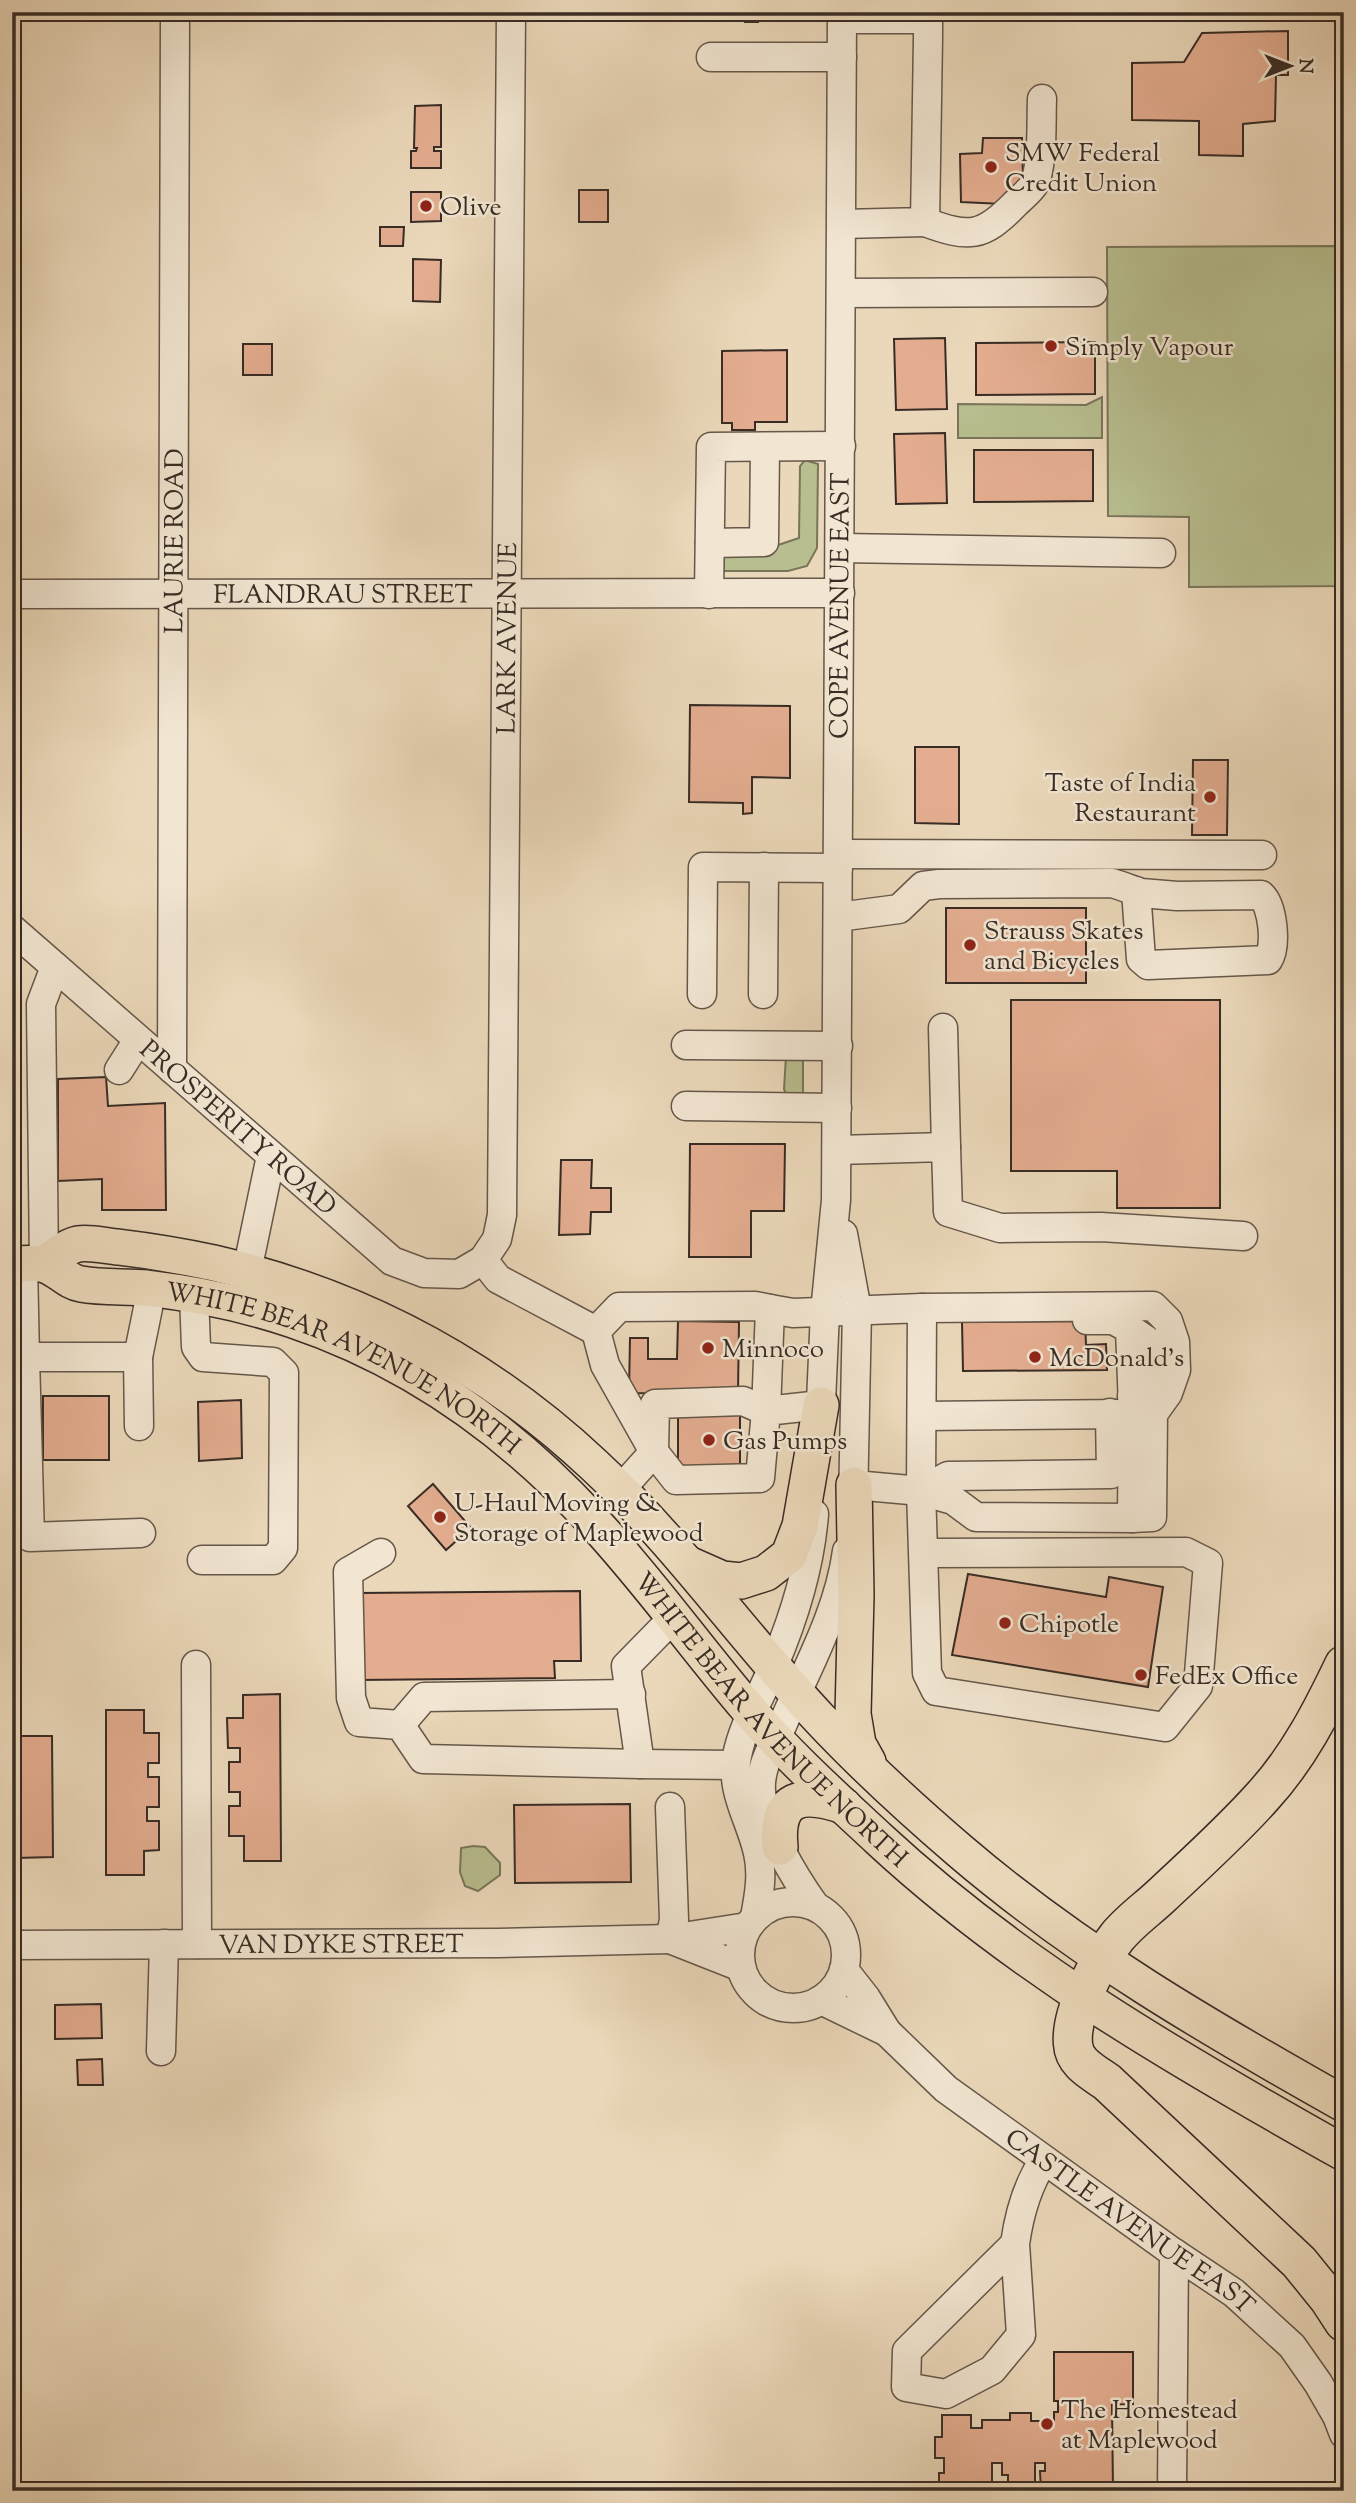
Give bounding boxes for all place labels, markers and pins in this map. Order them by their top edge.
place label: SMW Federal Credit Union [1005,136,1160,203]
marker: SMW Federal Credit Union [983,159,999,175]
place label: Olive [440,190,502,227]
marker: Olive [418,198,434,214]
place label: Simply Vapour [1065,330,1234,367]
marker: Simply Vapour [1043,338,1059,354]
place label: Taste of India Restaurant [1045,766,1196,833]
marker: Taste of India Restaurant [1202,789,1218,805]
place label: Strauss Skates and Bicycles [984,914,1143,981]
marker: Strauss Skates and Bicycles [962,937,978,953]
place label: Minnoco [722,1332,824,1369]
marker: Minnoco [700,1340,716,1356]
place label: McDonald's [1049,1341,1184,1378]
marker: McDonald's [1027,1349,1043,1365]
place label: Gas Pumps [723,1424,847,1461]
marker: Gas Pumps [701,1432,717,1448]
place label: U-Haul Moving & Storage of Maplewood [454,1486,704,1553]
marker: U-Haul Moving & Storage of Maplewood [432,1509,448,1525]
place label: Chipotle [1019,1607,1119,1644]
marker: Chipotle [997,1615,1013,1631]
place label: FedEx Office [1155,1659,1298,1696]
marker: FedEx Office [1133,1667,1149,1683]
place label: The Homestead at Maplewood [1061,2393,1238,2460]
marker: The Homestead at Maplewood [1039,2416,1055,2432]

